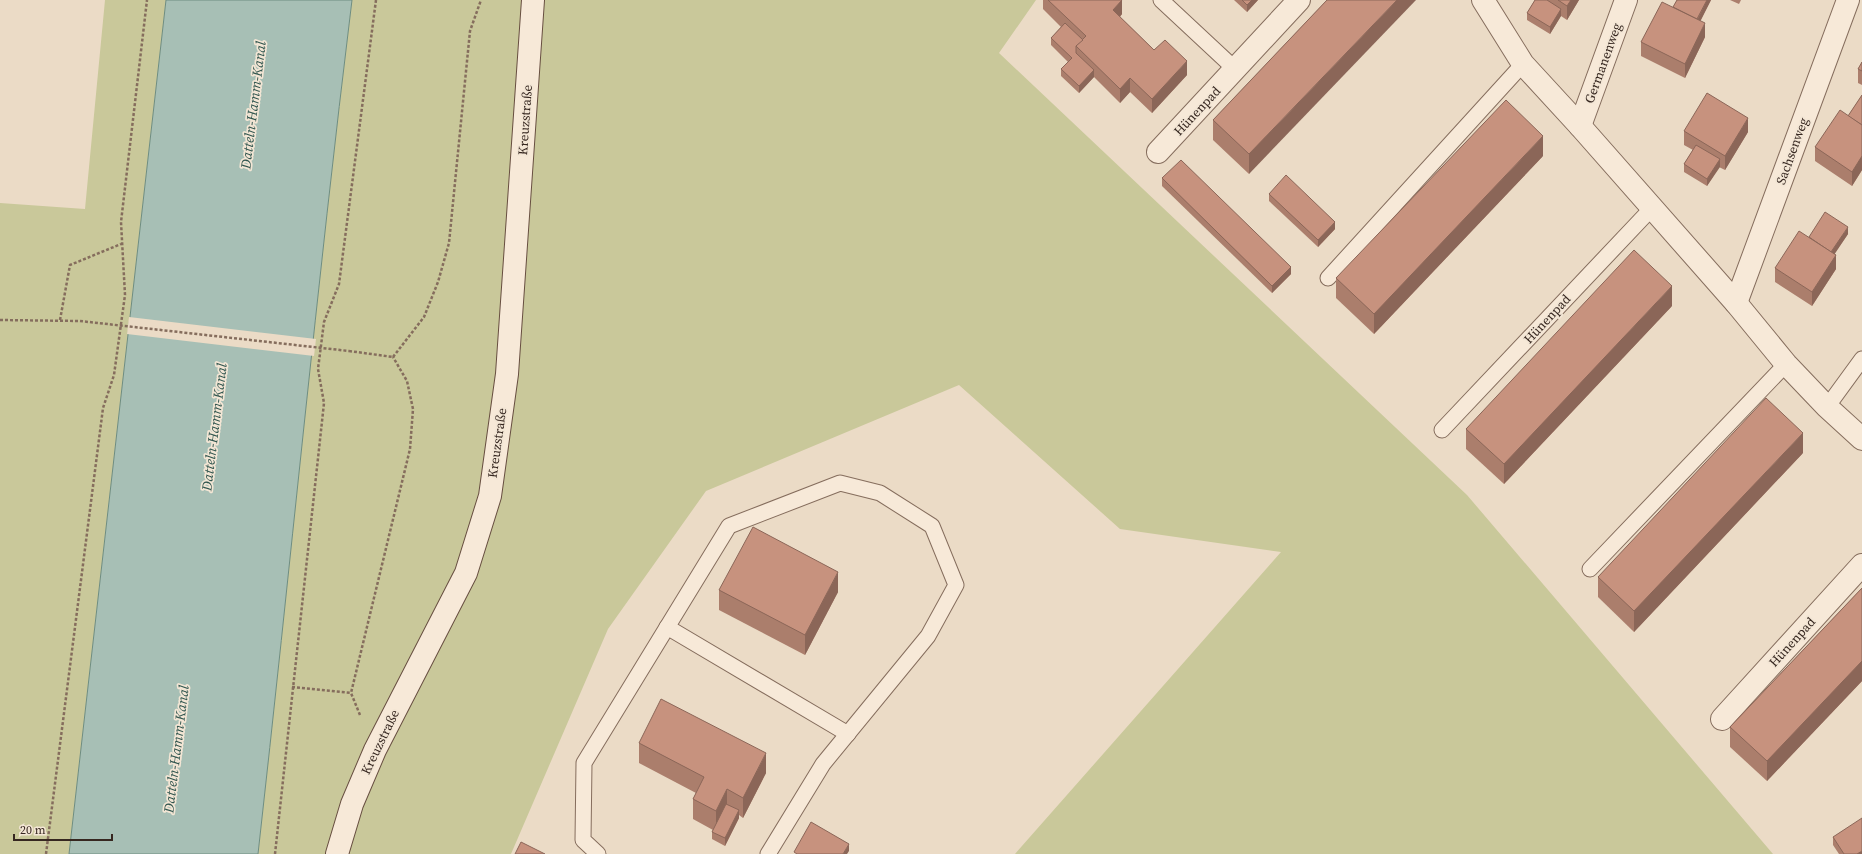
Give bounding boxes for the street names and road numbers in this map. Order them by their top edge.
street label: Germanenweg [1581,20,1625,106]
street label: Hünenpad [1170,82,1225,139]
street label: Kreuzstraße [514,84,536,156]
street label: Sachsenweg [1772,115,1812,187]
street label: Hünenpad [1520,290,1575,347]
street label: Kreuzstraße [484,407,510,479]
street label: Hünenpad [1765,613,1819,670]
street label: Kreuzstraße [357,706,403,777]

